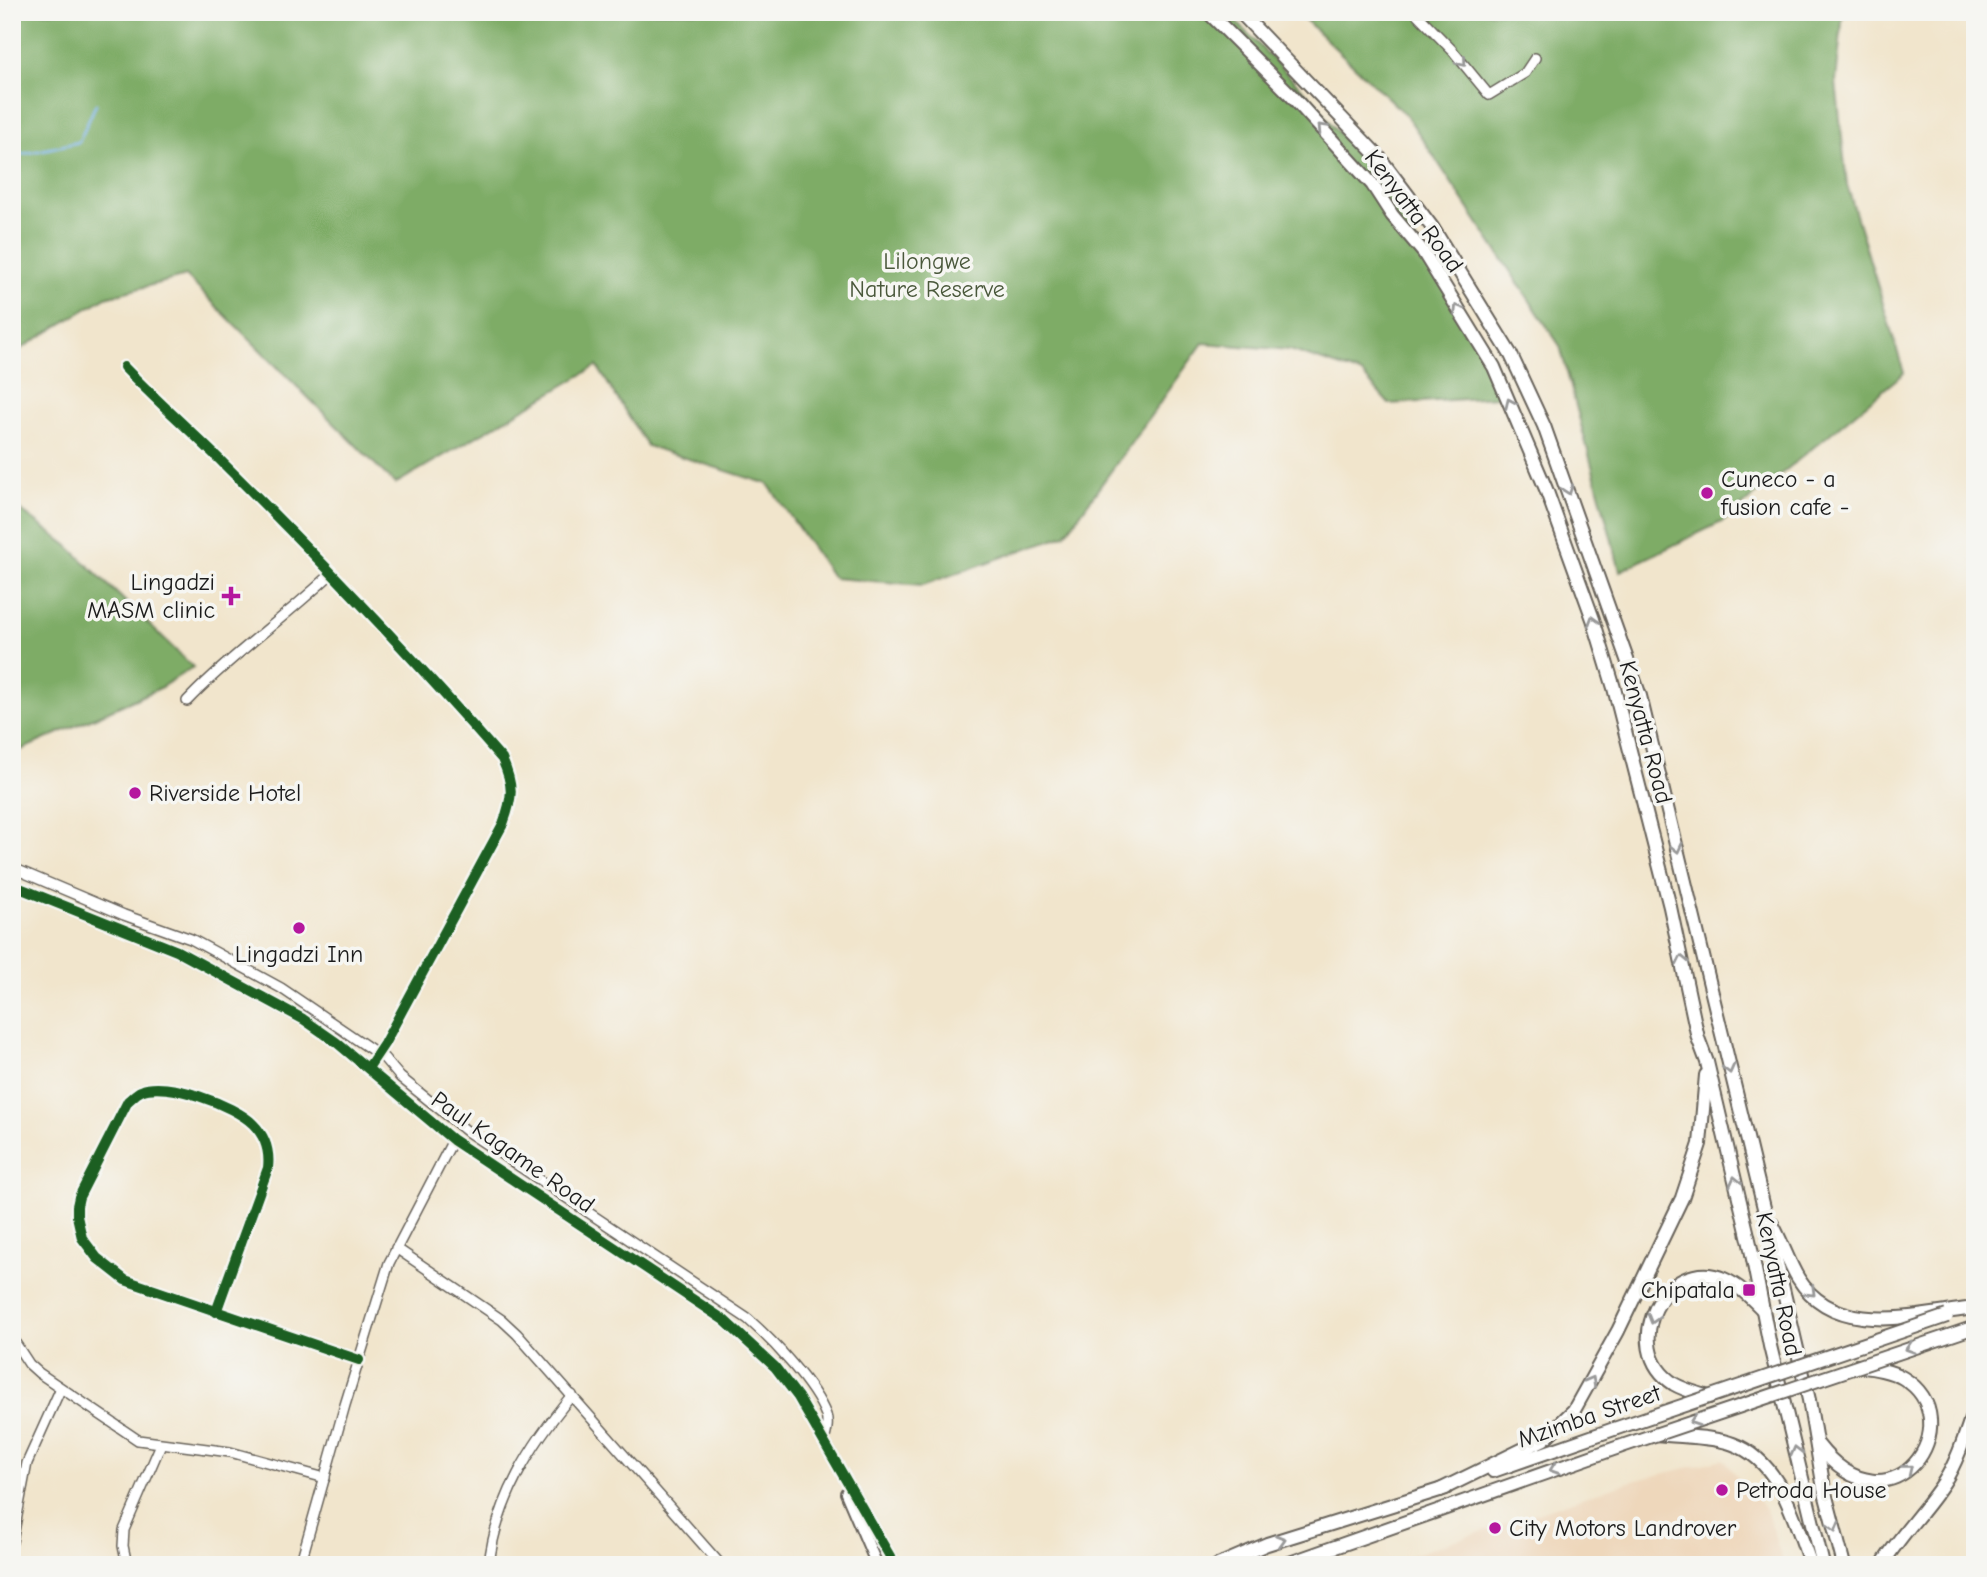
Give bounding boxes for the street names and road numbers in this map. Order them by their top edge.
street label: Kenyatta Road [1359,144,1469,278]
street label: Kenyatta Road [1613,658,1679,806]
street label: Paul Kagame Road [426,1085,600,1219]
street label: Kenyatta Road [1750,1209,1808,1359]
street label: Mzimba Street [1514,1378,1665,1454]

